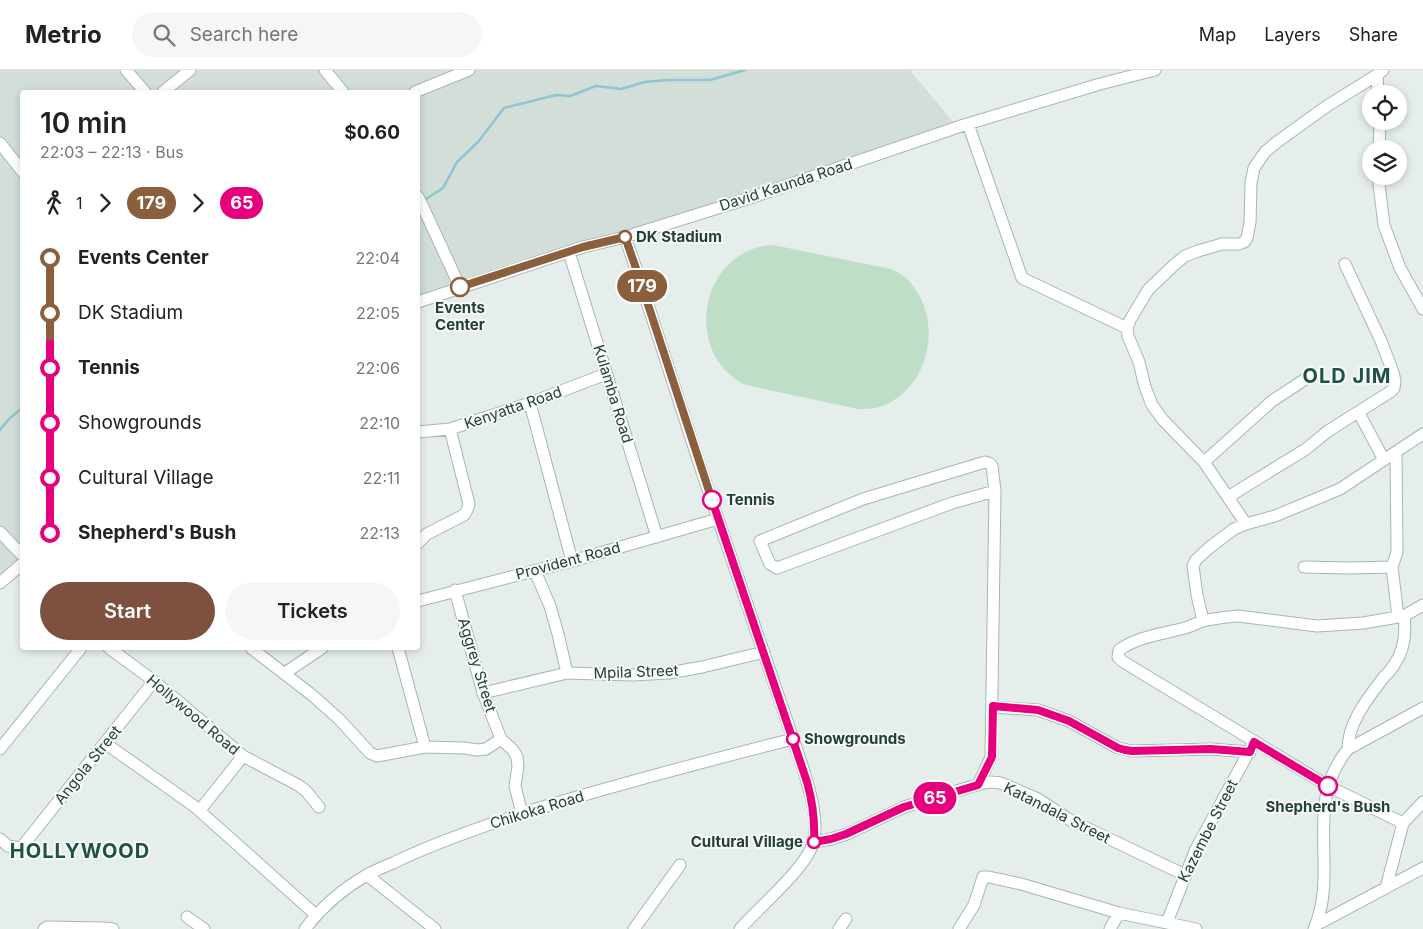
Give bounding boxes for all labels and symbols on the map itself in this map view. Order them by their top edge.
street label: David Kaunda Road [717,154,855,215]
place label: DK Stadium [636,227,722,246]
marker: DK Stadium [618,230,632,244]
line badge: 179 [613,270,671,302]
marker: Events Center [450,277,470,297]
place label: Events Center [435,298,485,334]
street label: Kulamba Road [590,342,637,445]
district label: OLD JIM [1303,364,1391,388]
street label: Kenyatta Road [462,382,564,433]
marker: Tennis [702,490,722,510]
place label: Tennis [726,490,775,509]
street label: Provident Road [513,537,622,584]
street label: Aggrey Street [454,615,501,714]
street label: Mpila Street [593,661,679,682]
street label: Hollywood Road [143,670,244,759]
street label: Angola Street [50,721,125,808]
place label: Showgrounds [804,729,906,748]
marker: Showgrounds [786,732,800,746]
street label: Kazembe Street [1173,776,1242,885]
marker: Shepherd's Bush [1318,776,1338,796]
street label: Katandala Street [1001,778,1114,848]
line badge: 65 [912,782,958,814]
street label: Chikoka Road [488,786,586,833]
place label: Shepherd's Bush [1266,797,1390,816]
place label: Cultural Village [691,832,803,851]
marker: Cultural Village [807,835,821,849]
district label: HOLLYWOOD [10,839,150,863]

